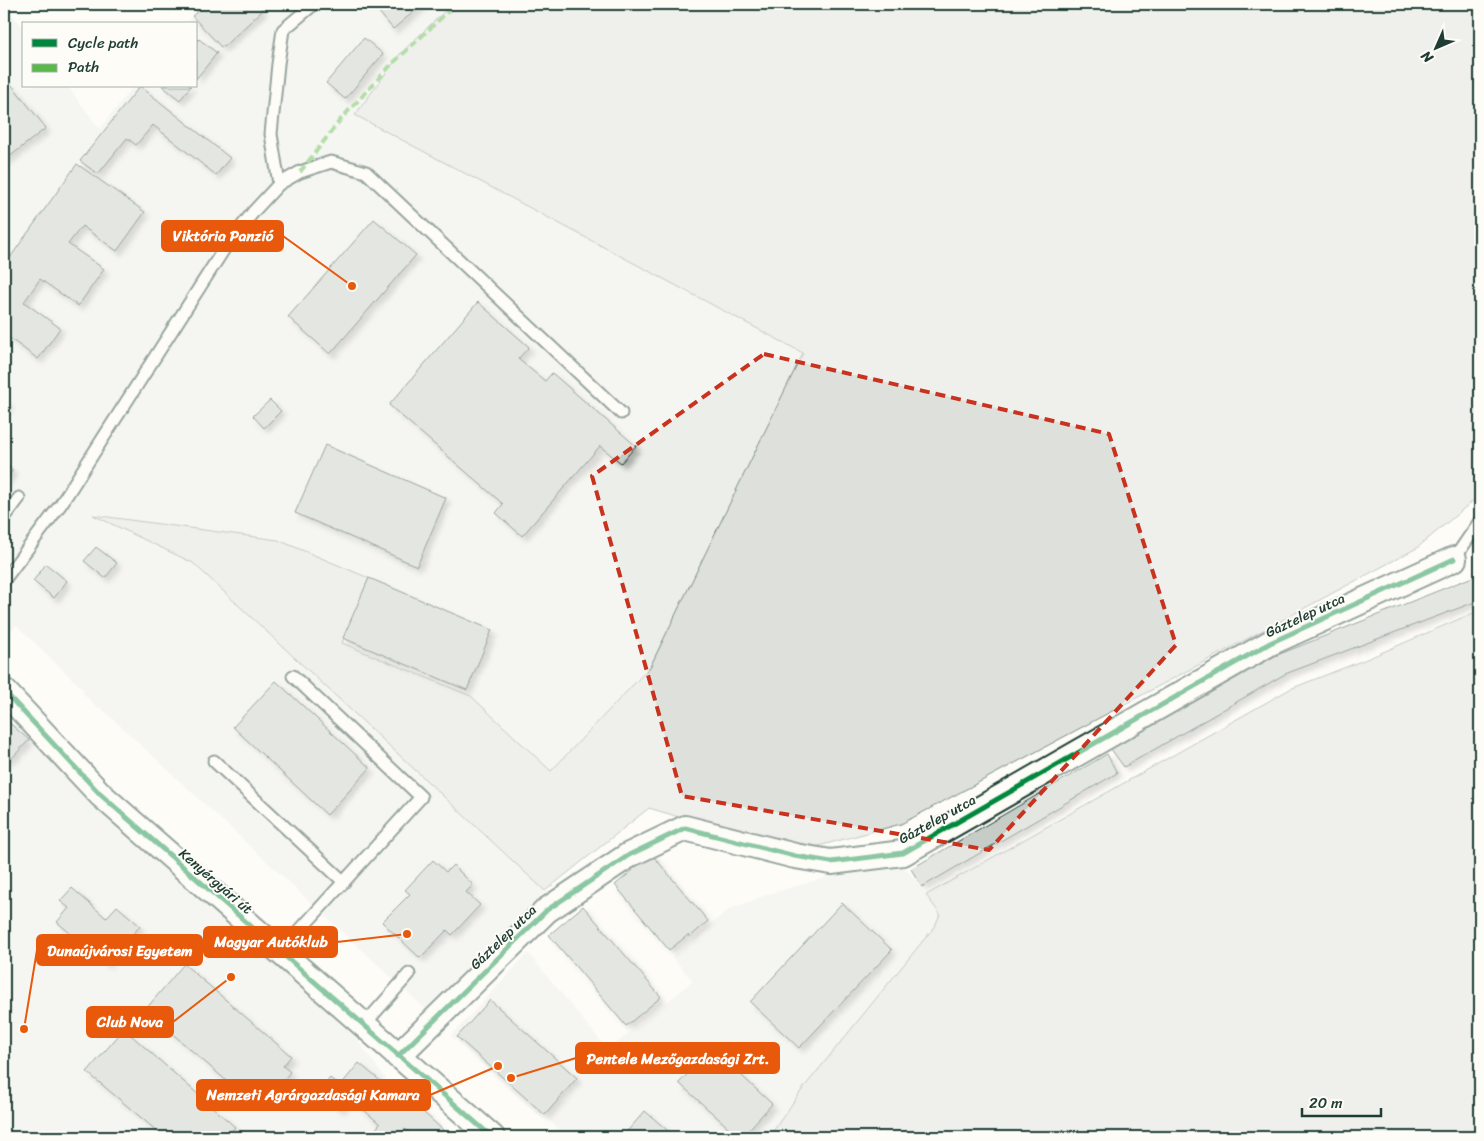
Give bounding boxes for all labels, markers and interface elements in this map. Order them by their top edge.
legend [22,22,198,88]
north arrow [1412,22,1462,72]
text: Cycle path [68,30,139,56]
text: N [1415,44,1440,70]
text: Path [68,54,99,80]
callout: Viktória Panzió [162,221,283,251]
text: Viktória Panzió [173,223,274,249]
street label: Gáztelep utca [1261,586,1349,645]
street label: Gáztelep utca [894,788,981,851]
street label: Kenyérgyári út [173,842,258,921]
street label: Gáztelep utca [464,899,543,976]
callout: Magyar Autóklub [204,927,337,957]
text: Magyar Autóklub [213,929,328,955]
callout: Dunaújvárosi Egyetem [37,935,202,965]
text: Dunaújvárosi Egyetem [47,938,193,964]
callout: Club Nova [87,1007,173,1037]
text: Club Nova [96,1009,164,1035]
callout: Pentele Mezőgazdasági Zrt. [576,1043,779,1073]
text: Pentele Mezőgazdasági Zrt. [586,1046,770,1072]
callout: Nemzeti Agrárgazdasági Kamara [197,1080,430,1110]
text: Nemzeti Agrárgazdasági Kamara [206,1082,420,1108]
scale bar [1302,1086,1380,1118]
text: 20 m [1309,1090,1343,1116]

